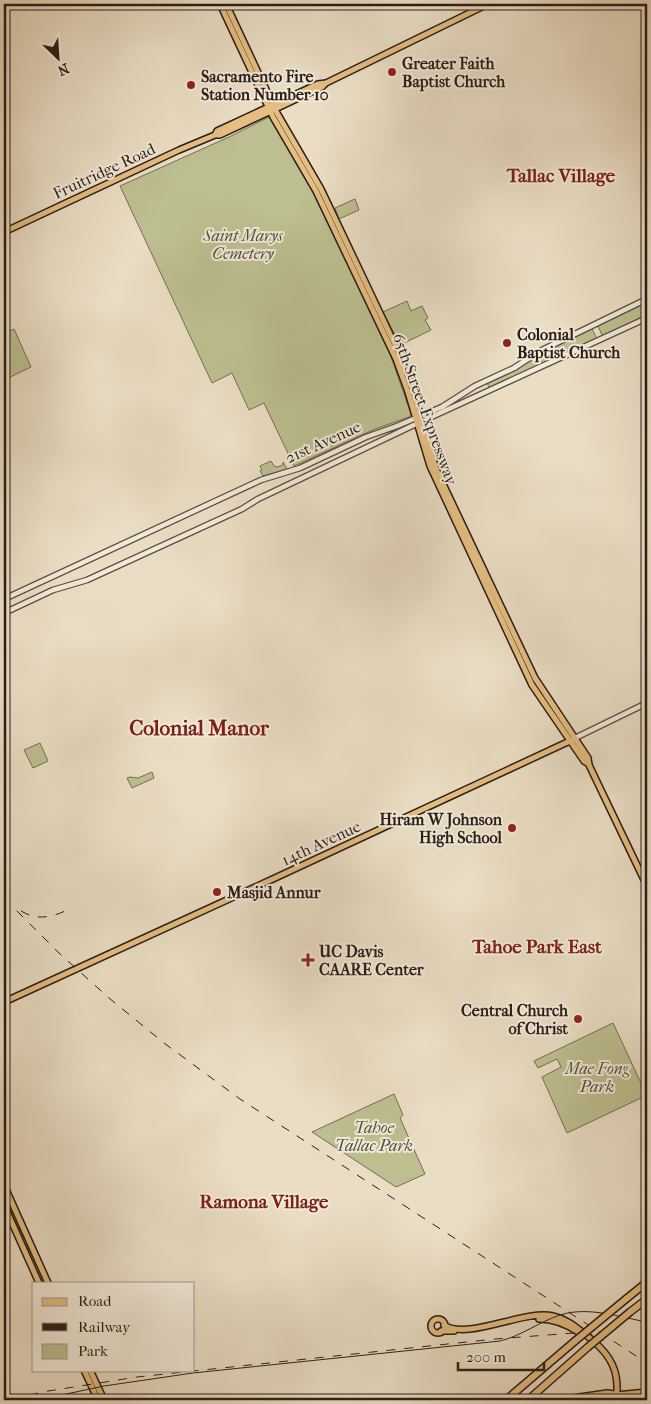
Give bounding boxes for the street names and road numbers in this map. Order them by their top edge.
street label: Fruitridge Road [50,139,158,203]
street label: 65th Street Expressway [389,331,461,488]
street label: 21st Avenue [282,417,364,467]
street label: 14th Avenue [279,816,364,870]

